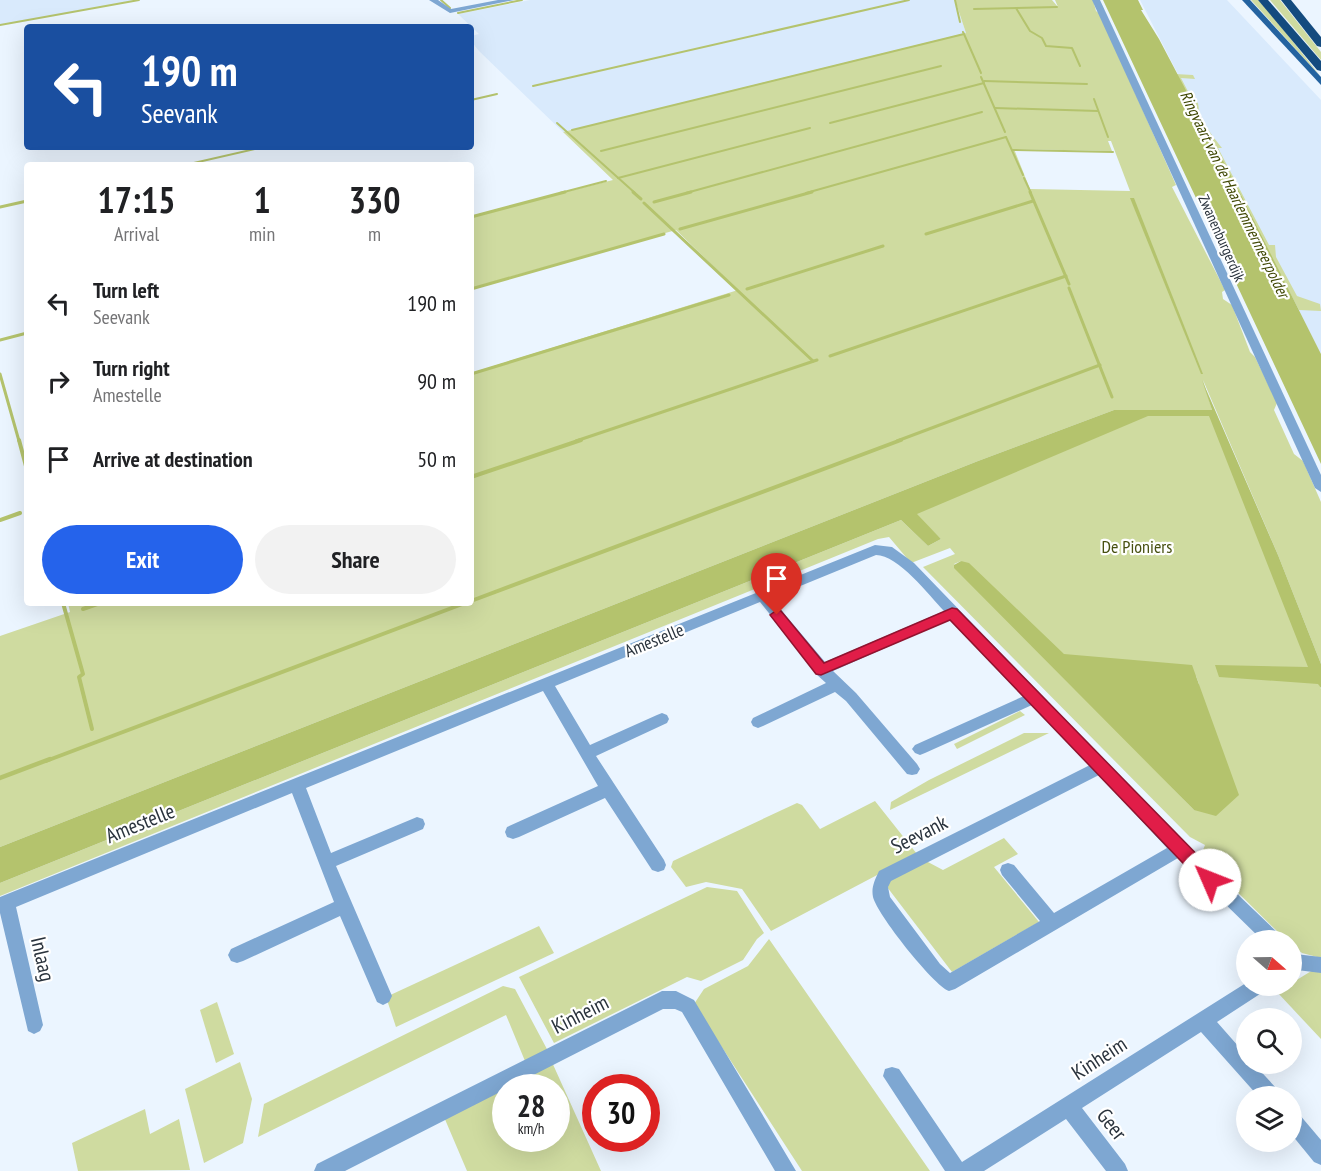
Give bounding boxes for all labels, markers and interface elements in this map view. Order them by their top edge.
text: 190 m [141,43,238,98]
icon: left [42,48,120,126]
water label: Ringvaart van de Haarlemmermeerpolder [1176,87,1295,303]
text: Seevank [141,96,218,130]
text: 17:15 [98,176,175,223]
text: 1 [253,176,271,223]
text: 330 [349,176,400,223]
street label: Zwanenburgerdijk [1194,192,1250,285]
text: Arrival [114,221,159,247]
text: min [249,221,275,247]
text: m [368,221,381,247]
text: Turn left [93,276,159,304]
icon: left [42,287,75,320]
text: 190 m [407,289,456,317]
text: Seevank [93,304,150,330]
text: Turn right [93,354,170,382]
icon: right [42,365,75,398]
text: 90 m [417,367,456,395]
text: Amestelle [93,382,162,408]
icon: arrive [42,443,75,476]
text: Arrive at destination [93,445,253,473]
text: 50 m [417,445,456,473]
button: Exit [42,525,243,594]
button: Share [255,525,456,594]
park label: De Pioniers [1102,535,1172,558]
pin [751,553,802,615]
icon: arrive [760,562,793,595]
street label: Amestelle [621,618,687,662]
street label: Amestelle [102,797,178,849]
street label: Seevank [886,808,952,860]
position arrow [1178,848,1242,912]
north arrow [1236,930,1302,996]
map controls [1236,930,1302,1152]
street label: Inlaag [25,934,61,984]
street label: Kinheim [547,988,613,1040]
button: search [1236,1008,1302,1074]
street label: Kinheim [1066,1030,1132,1086]
speed limit sign: 30 [582,1074,660,1152]
text: 28 [517,1086,545,1125]
button: layers [1236,1086,1302,1152]
street label: Geer [1091,1103,1133,1146]
text: km/h [518,1119,544,1138]

